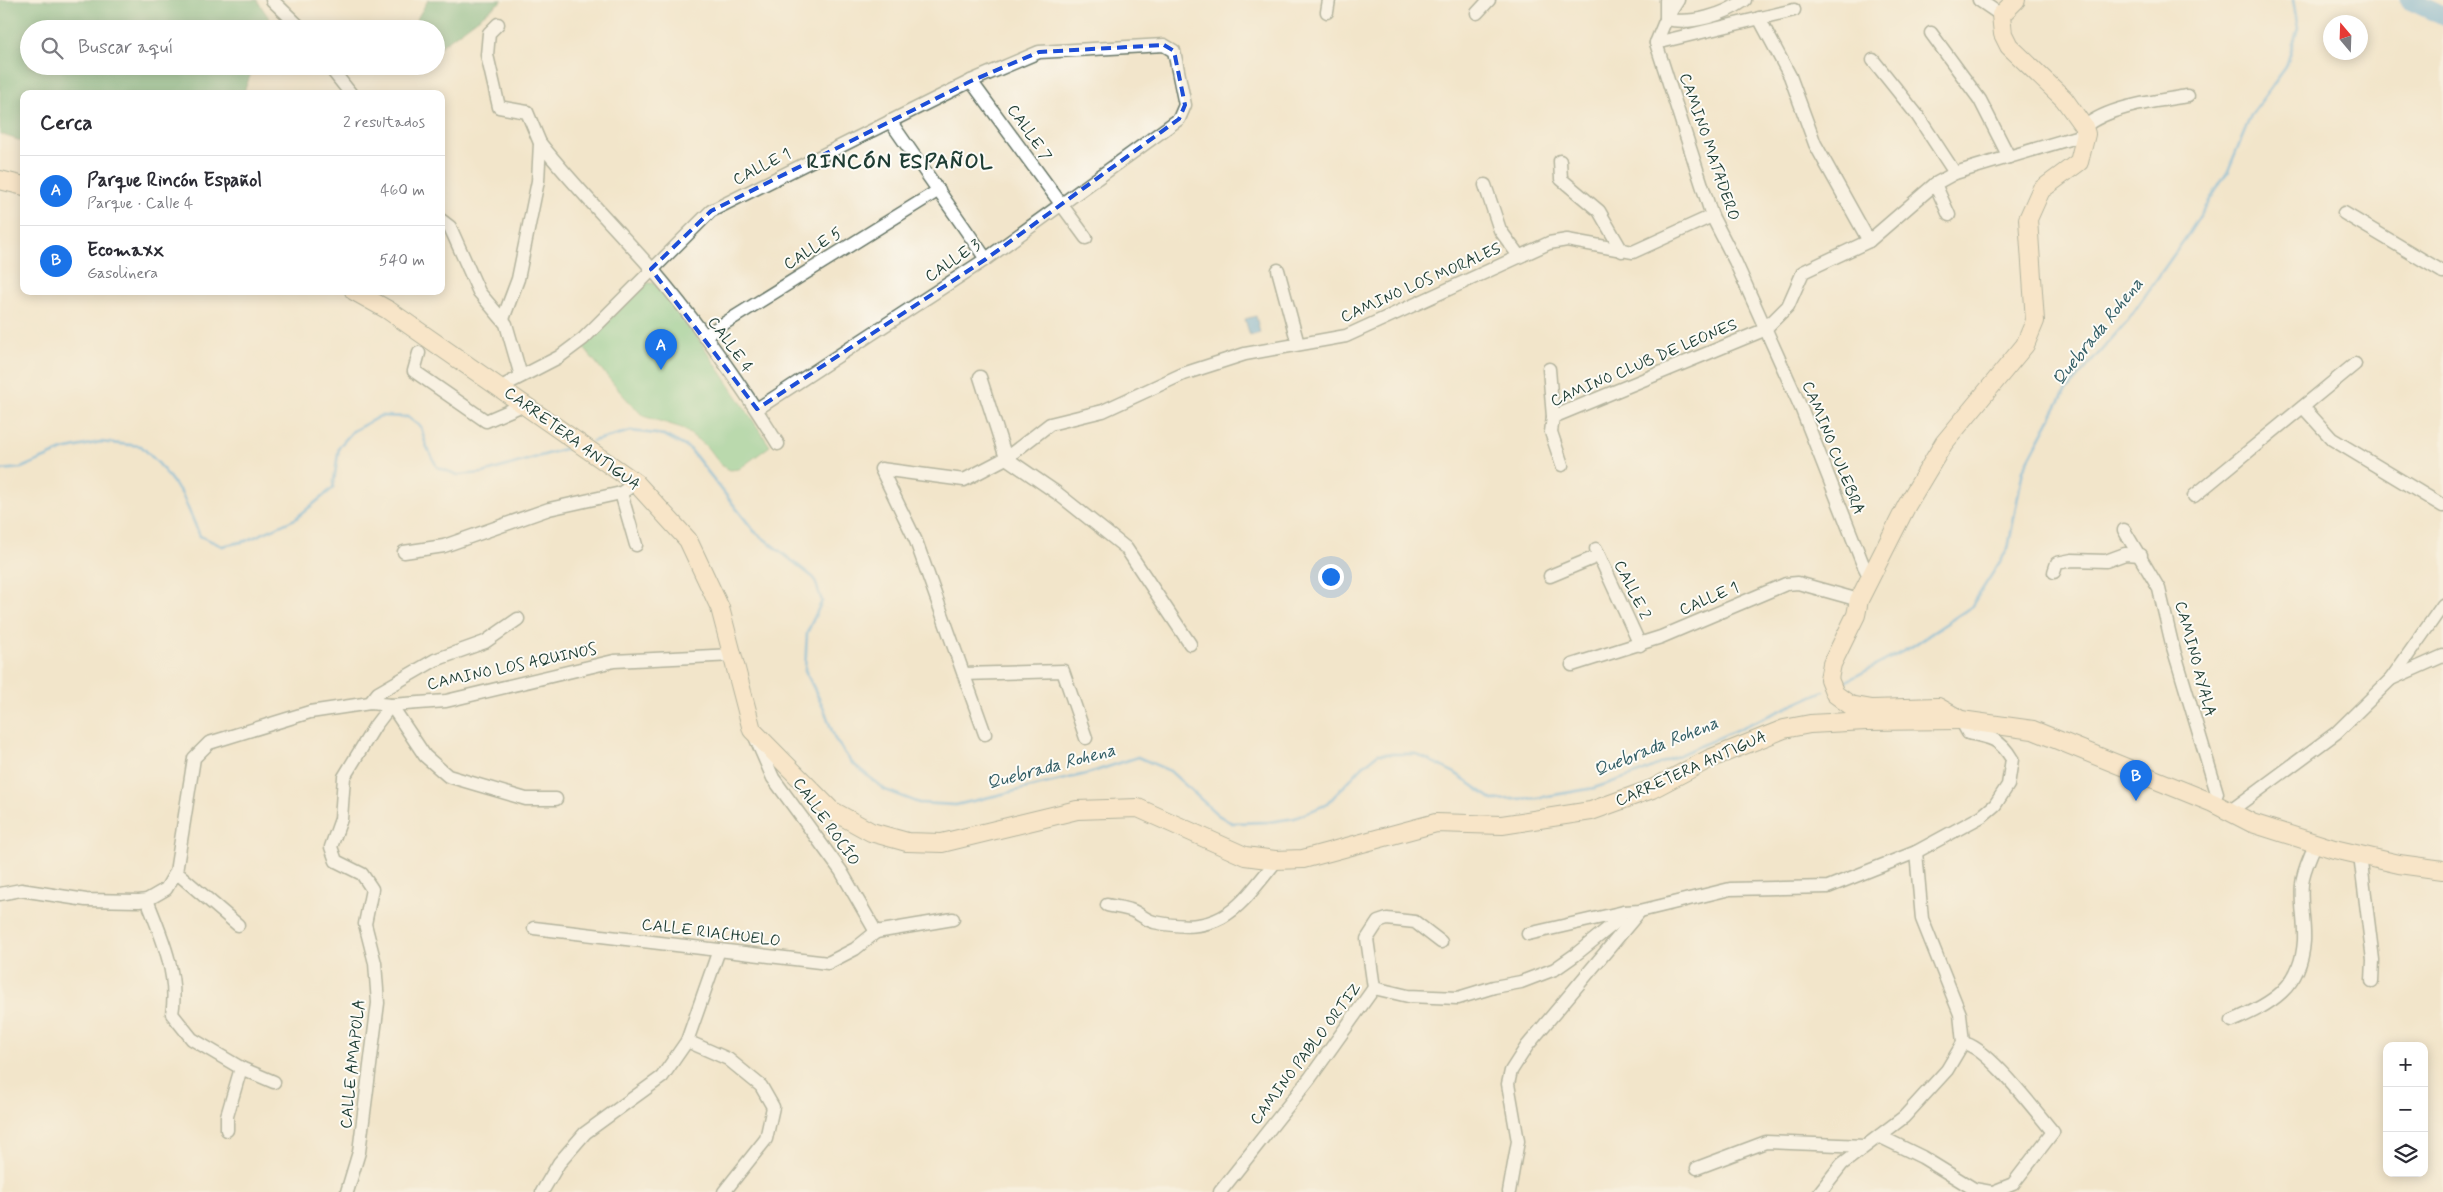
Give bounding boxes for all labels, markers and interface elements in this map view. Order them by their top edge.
north arrow [2323,15,2368,60]
search box [20,20,445,75]
icon: search [38,34,66,62]
text: Buscar aquí [78,35,173,60]
street label: CAMINO MATADERO [1674,70,1744,224]
street label: CALLE 7 [1002,100,1056,166]
text: Cerca [40,109,93,137]
text: 2 resultados [343,112,425,133]
street label: CALLE 1 [729,143,795,191]
district label: RINCÓN ESPAÑOL [806,148,994,176]
text: Parque Rincón Español [87,168,262,193]
text: A [51,180,61,201]
text: 460 m [380,180,425,201]
text: Parque · Calle 4 [87,193,193,214]
street label: CALLE 5 [780,223,846,275]
street label: CALLE 3 [921,235,985,287]
text: Ecomaxx [87,238,164,263]
street label: CAMINO LOS MORALES [1338,238,1505,328]
text: B [51,250,61,271]
text: 540 m [379,250,425,271]
text: Gasolinera [87,263,158,284]
water label: Quebrada Rohena [2047,273,2149,391]
street label: CALLE 4 [702,313,758,377]
street label: CAMINO CLUB DE LEONES [1547,314,1741,412]
pin: A [645,329,677,370]
street label: CAMINO CULEBRA [1797,378,1869,518]
street label: CARRETERA ANTIGUA [500,382,644,496]
street label: CALLE 2 [1609,557,1655,623]
your location [1318,564,1344,590]
street label: CALLE 1 [1676,577,1742,621]
street label: CAMINO AYALA [2169,599,2221,719]
street label: CAMINO LOS AQUINOS [425,639,599,695]
water label: Quebrada Rohena [1590,711,1722,783]
street label: CARRETERA ANTIGUA [1612,726,1770,812]
water label: Quebrada Rohena [984,738,1118,796]
pin: B [2120,760,2152,801]
street label: CALLE ROCÍO [788,774,864,870]
street label: CALLE RIACHUELO [640,914,782,952]
street label: CAMINO PABLO ORTIZ [1246,978,1367,1129]
street label: CALLE AMAPOLA [336,998,370,1130]
map controls [2383,1042,2428,1177]
button: + [2383,1042,2428,1087]
button: − [2383,1087,2428,1132]
button: layers [2383,1132,2428,1177]

